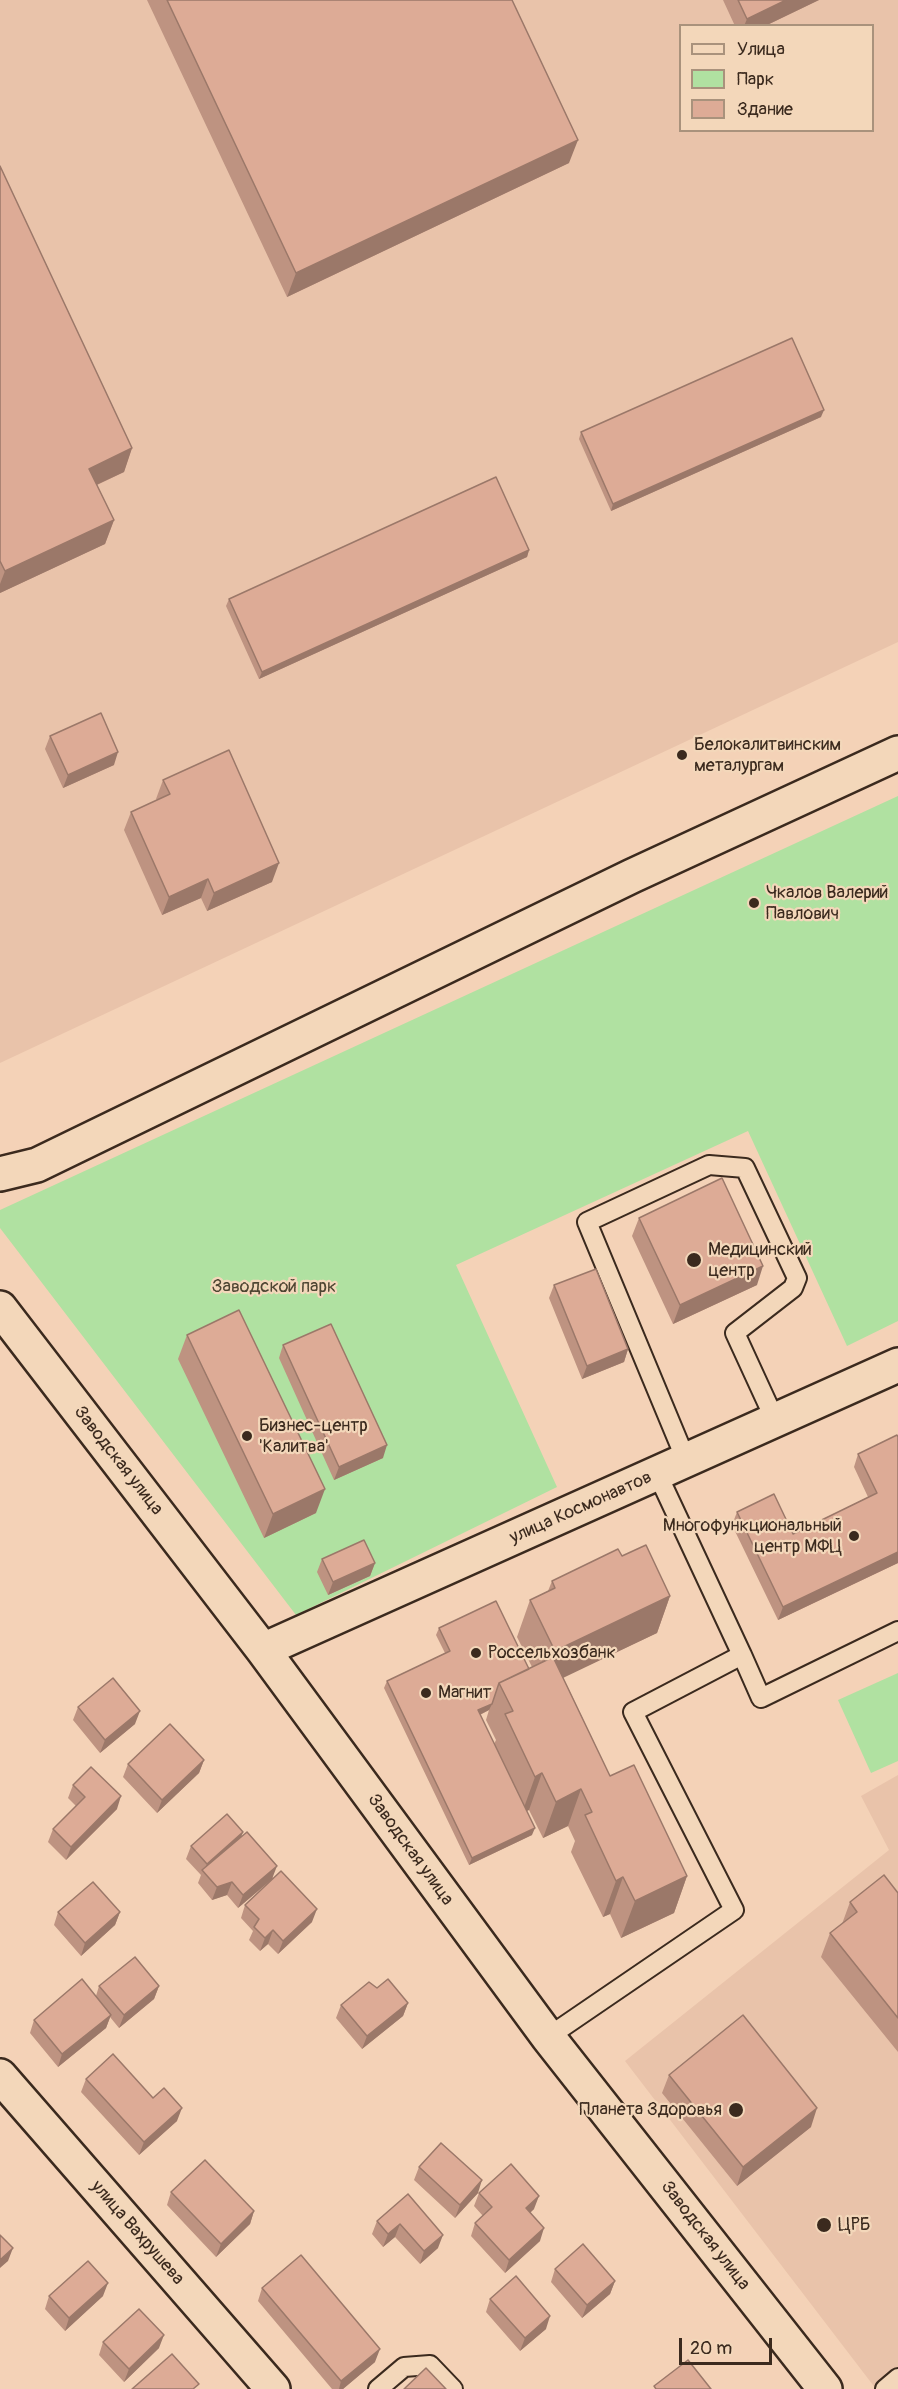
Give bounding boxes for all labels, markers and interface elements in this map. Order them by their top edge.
legend [679,24,874,132]
text: Улица [737,38,785,61]
text: Парк [737,68,774,91]
text: Здание [737,98,793,121]
place label: Белокалитвинским металургам [694,734,841,777]
marker: Белокалитвинским металургам [675,748,689,762]
place label: Чкалов Валерий Павлович [766,882,888,924]
marker: Чкалов Валерий Павлович [747,896,761,910]
place label: Медицинский центр [708,1239,812,1282]
marker: Медицинский центр [685,1251,703,1269]
park label: Заводской парк [212,1276,336,1298]
street label: Заводская улица [69,1402,167,1520]
place label: Бизнес-центр 'Калитва' [259,1415,368,1458]
marker: Бизнес-центр 'Калитва' [240,1429,254,1443]
street label: улица Космонавтов [507,1467,655,1549]
place label: Многофункциональный центр МФЦ [663,1515,842,1558]
marker: Многофункциональный центр МФЦ [847,1529,861,1543]
place label: Россельхозбанк [488,1642,616,1664]
marker: Россельхозбанк [469,1646,483,1660]
place label: Магнит [438,1682,491,1704]
marker: Магнит [419,1686,433,1700]
street label: Заводская улица [362,1790,458,1910]
place label: Планета Здоровья [579,2099,722,2121]
marker: Планета Здоровья [727,2101,745,2119]
street label: улица Вахрушева [86,2176,188,2290]
street label: Заводская улица [656,2177,754,2295]
place label: ЦРБ [838,2214,871,2236]
marker: ЦРБ [815,2216,833,2234]
scale bar [682,2326,775,2364]
text: 20 m [690,2337,732,2360]

